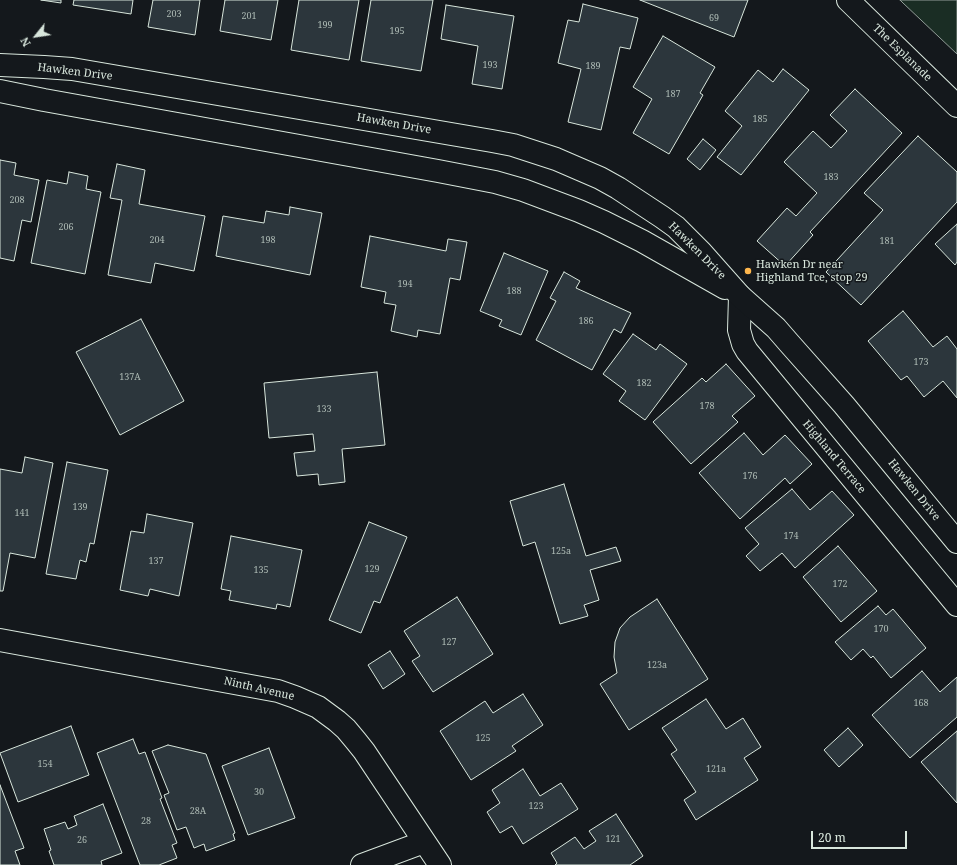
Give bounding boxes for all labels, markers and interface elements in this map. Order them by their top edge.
house number: 203 [166,9,182,19]
house number: 201 [241,11,257,21]
house number: 69 [709,13,719,23]
north arrow [16,16,56,56]
house number: 199 [317,20,333,30]
street label: The Esplanade [870,22,934,84]
house number: 195 [389,26,405,36]
text: N [17,35,34,50]
house number: 193 [482,60,498,70]
street label: Hawken Drive [37,61,113,83]
house number: 189 [585,61,601,71]
house number: 187 [665,89,681,99]
street label: Hawken Drive [356,111,432,137]
house number: 185 [752,114,768,124]
house number: 183 [823,172,839,182]
house number: 208 [9,195,25,205]
street label: Hawken Drive [666,220,728,282]
house number: 206 [58,222,74,232]
house number: 204 [149,235,165,245]
house number: 198 [260,235,276,245]
house number: 181 [879,236,895,246]
place label: Hawken Dr near Highland Tce, stop 29 [756,258,868,284]
marker: Hawken Dr near Highland Tce, stop 29 [743,266,753,276]
house number: 194 [397,279,413,289]
house number: 188 [506,286,522,296]
house number: 186 [578,316,594,326]
house number: 173 [913,357,929,367]
house number: 137A [119,372,141,382]
house number: 182 [636,378,652,388]
house number: 178 [699,401,715,411]
house number: 133 [316,404,332,414]
street label: Highland Terrace [800,418,868,496]
street label: Hawken Drive [885,457,943,523]
house number: 176 [742,471,758,481]
house number: 139 [72,502,88,512]
house number: 141 [14,508,30,518]
house number: 174 [783,531,799,541]
house number: 125a [551,546,571,556]
house number: 137 [148,556,164,566]
house number: 129 [364,564,380,574]
house number: 135 [253,565,269,575]
house number: 172 [832,579,848,589]
house number: 170 [873,624,889,634]
house number: 127 [441,637,457,647]
house number: 123a [647,660,667,670]
street label: Ninth Avenue [222,674,296,704]
house number: 168 [913,698,929,708]
house number: 125 [475,733,491,743]
house number: 154 [37,759,53,769]
house number: 121a [706,764,726,774]
house number: 30 [254,787,264,797]
house number: 123 [528,801,544,811]
house number: 28A [190,806,206,816]
house number: 28 [141,816,151,826]
scale bar [813,823,909,849]
text: 20 m [818,829,846,846]
house number: 121 [605,834,621,844]
house number: 26 [77,835,87,845]

